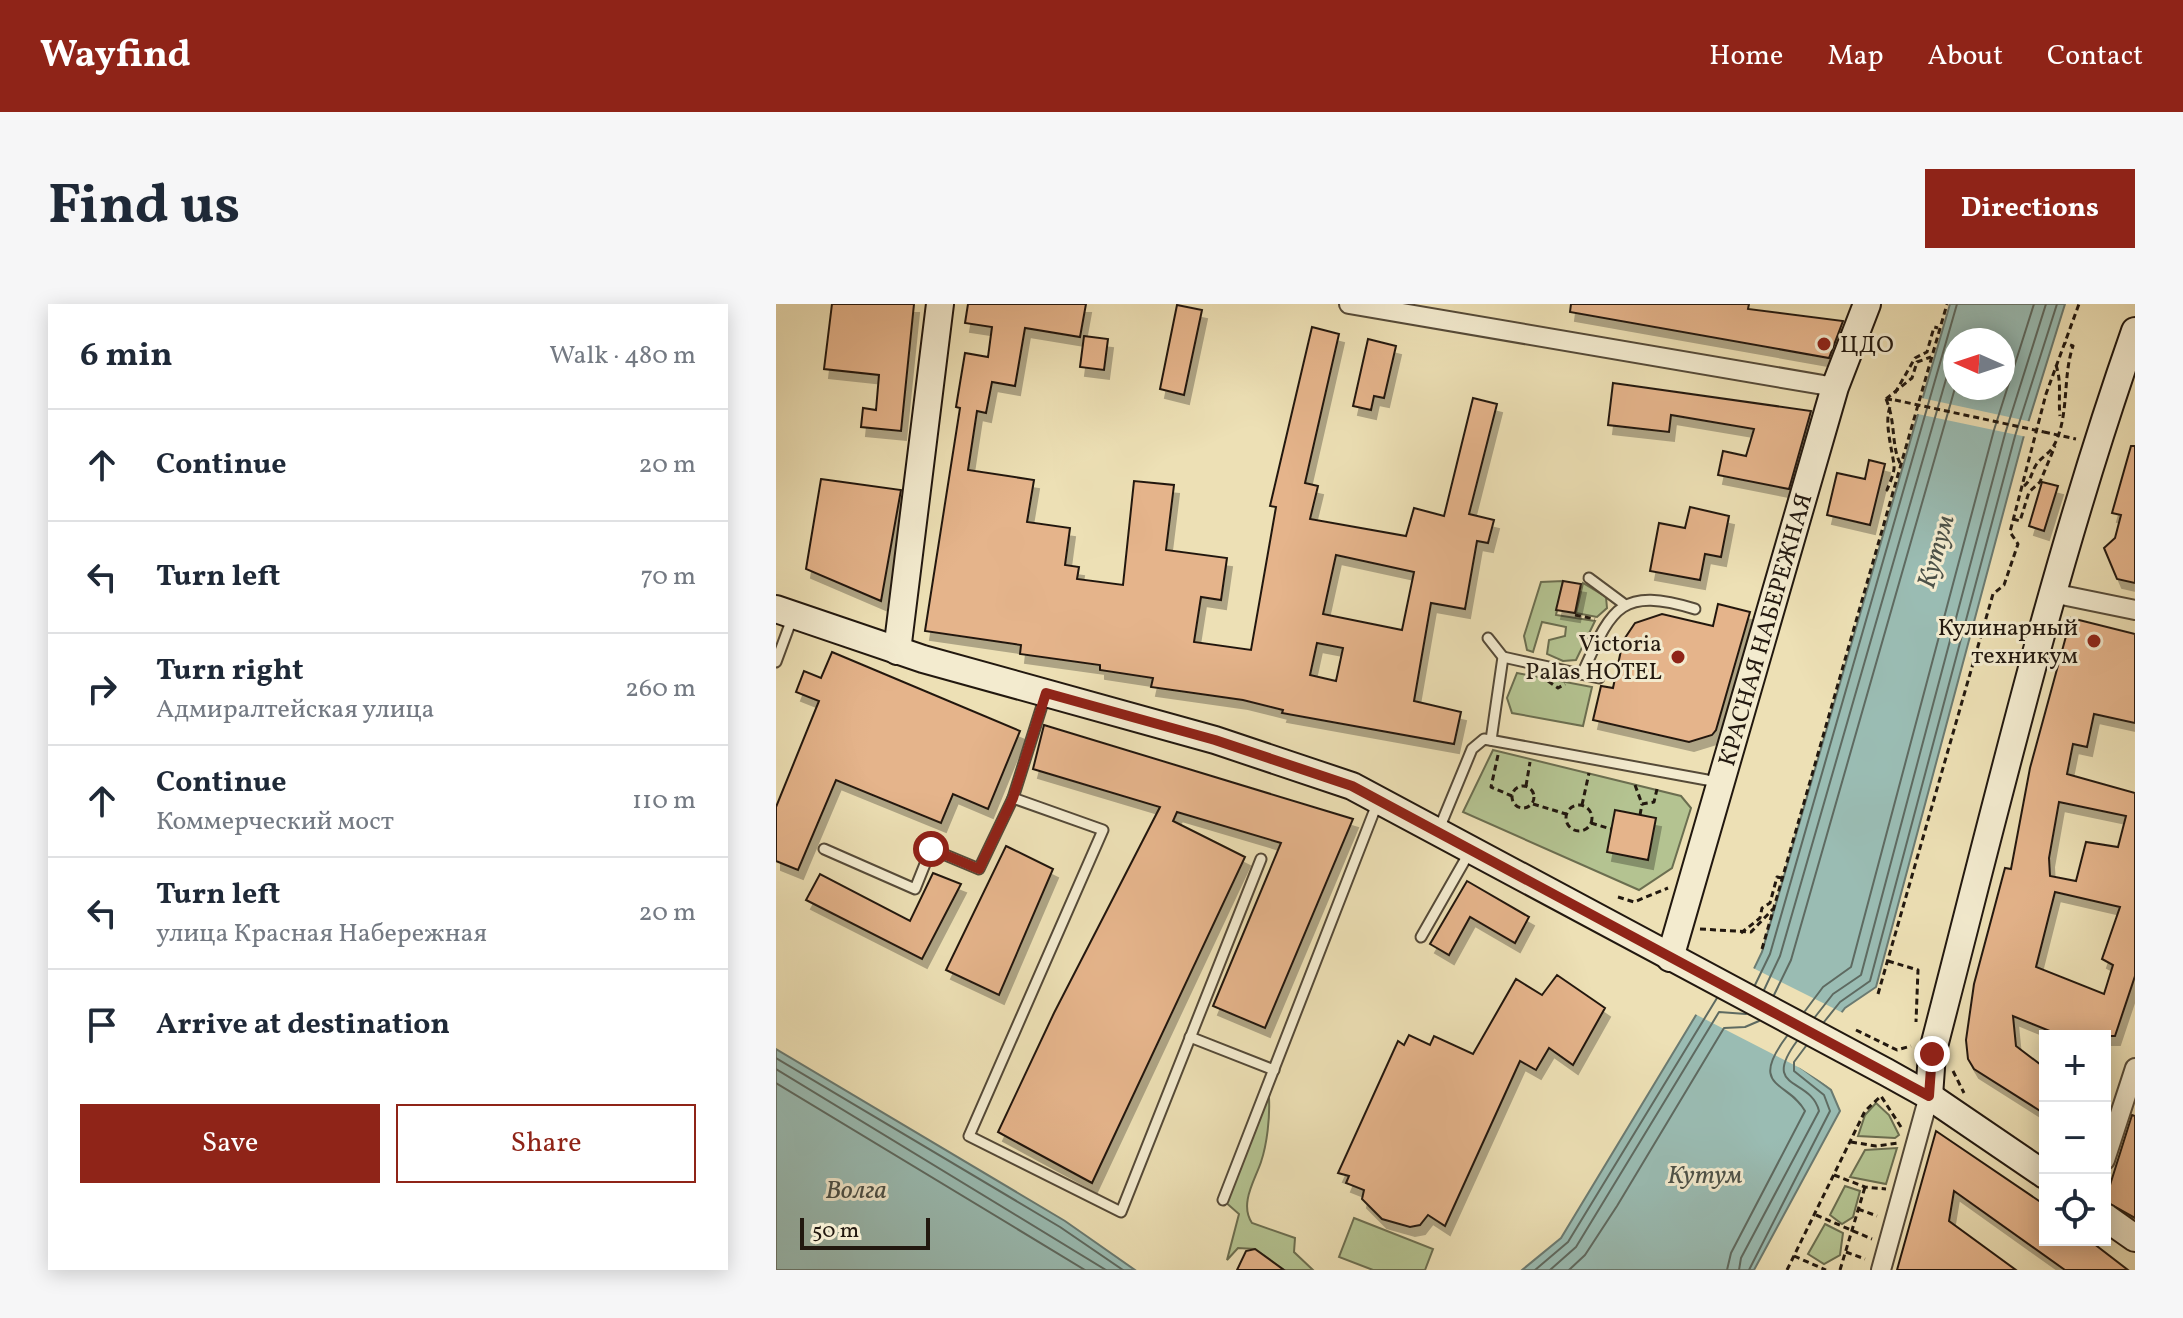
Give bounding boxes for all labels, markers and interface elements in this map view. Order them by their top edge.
text: Wayfind [40,30,191,83]
text: Home [1709,37,1783,76]
text: Map [1827,37,1883,76]
text: About [1927,37,2003,76]
text: Contact [2047,37,2143,76]
text: Find us [48,169,240,247]
button: Directions [1925,169,2135,248]
north arrow [1943,328,2015,400]
place label: ЦДО [1840,329,1894,363]
text: 6 min [80,333,173,380]
marker: ЦДО [1815,335,1833,353]
text: Walk · 480 m [549,338,696,374]
icon: ahead [80,443,124,487]
text: Continue [156,444,287,486]
text: 20 m [638,447,696,483]
street label: КРАСНАЯ НАБЕРЕЖНАЯ [1711,489,1822,771]
water label: Кутум [1909,510,1965,593]
icon: left [80,555,124,599]
text: Turn left [156,556,280,598]
text: 70 m [641,559,696,595]
place label: Кулинарный техникум [1938,612,2078,674]
place label: Victoria Palas HOTEL [1525,628,1662,690]
marker: Кулинарный техникум [2085,632,2103,650]
marker: Victoria Palas HOTEL [1669,648,1687,666]
text: Turn right [156,650,304,692]
icon: right [80,667,124,711]
text: 260 m [625,671,696,707]
text: Адмиралтейская улица [156,692,435,728]
text: Continue [156,762,287,804]
icon: ahead [80,779,124,823]
text: 110 m [632,783,696,819]
text: Коммерческий мост [156,804,394,840]
route start [913,831,949,867]
text: Turn left [156,874,280,916]
icon: left [80,891,124,935]
text: 20 m [638,895,696,931]
text: улица Красная Набережная [156,916,487,952]
icon: arrive [80,1003,124,1047]
text: Arrive at destination [156,1004,450,1046]
map controls [2039,1030,2111,1246]
button: + [2039,1030,2111,1102]
route end [1914,1036,1950,1072]
button: − [2039,1102,2111,1174]
button: Save [80,1104,380,1183]
button: Share [396,1104,696,1183]
water label: Кутум [1667,1158,1743,1194]
water label: Волга [825,1173,887,1209]
button: locate [2039,1174,2111,1246]
scale bar [800,1214,930,1250]
text: 50 m [812,1216,859,1247]

